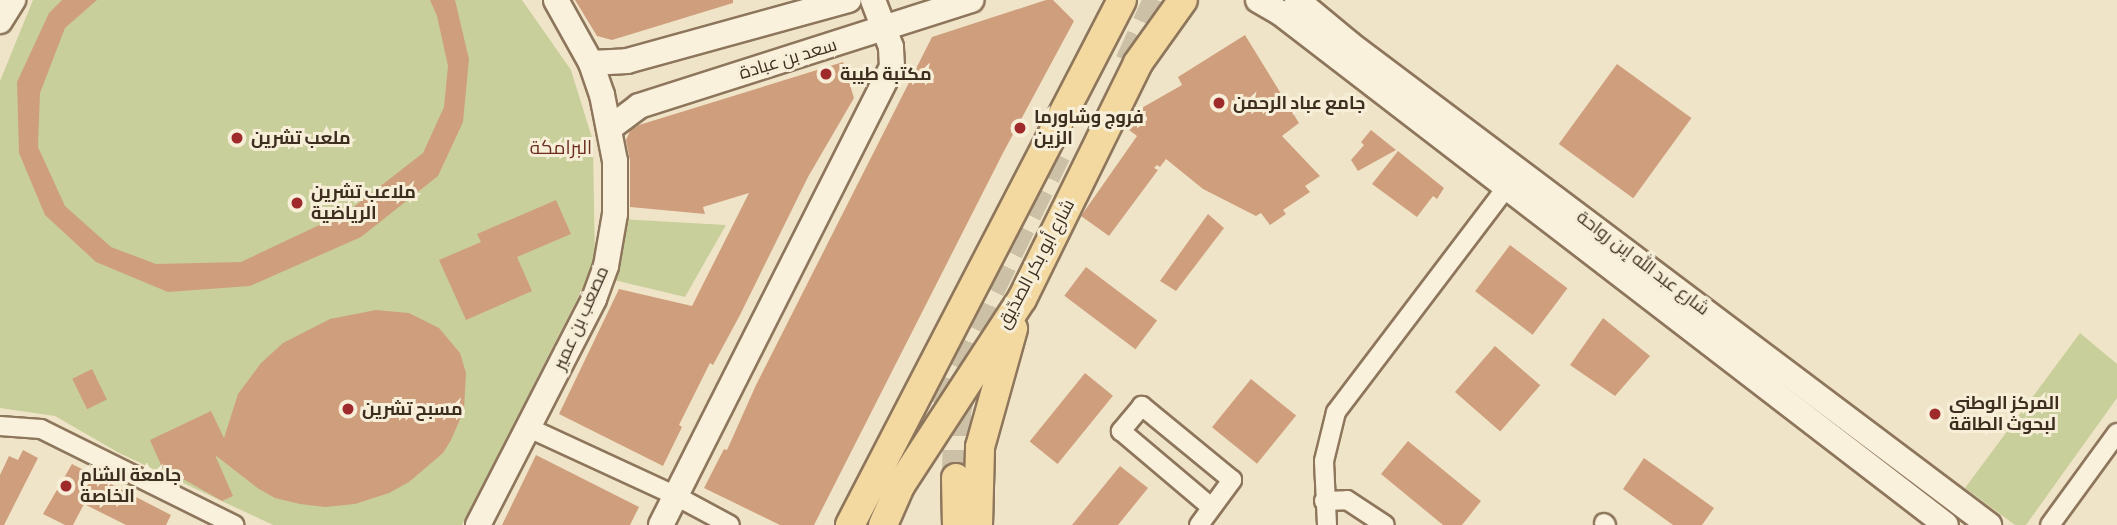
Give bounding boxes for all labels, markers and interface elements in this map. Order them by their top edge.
street label: سعد بن عبادة [737,34,839,84]
place label: مكتبة طيبة [840,63,932,85]
marker: مكتبة طيبة [818,66,834,82]
place label: جامع عباد الرحمن [1233,92,1365,114]
marker: جامع عباد الرحمن [1211,95,1227,111]
place label: فروج وشاورما الزين [1034,107,1144,150]
marker: فروج وشاورما الزين [1012,120,1028,136]
place label: ملعب تشرين [251,127,351,149]
marker: ملعب تشرين [229,130,245,146]
district label: البرامكة [530,137,592,159]
place label: ملاعب تشرين الرياضية [311,182,416,224]
marker: ملاعب تشرين الرياضية [289,195,305,211]
street label: شارع أبو بكر الصدّيق [993,196,1079,332]
street label: شارع عبد الله إبن رواحة [1572,206,1714,320]
street label: مصعب بن عمير [549,263,613,373]
place label: المركز الوطني لبحوث الطاقة [1949,393,2060,436]
place label: مسبح تشرين [362,398,463,420]
marker: مسبح تشرين [340,401,356,417]
marker: المركز الوطني لبحوث الطاقة [1927,406,1943,422]
place label: جامعة الشام الخاصة [80,465,181,508]
marker: جامعة الشام الخاصة [58,478,74,494]

